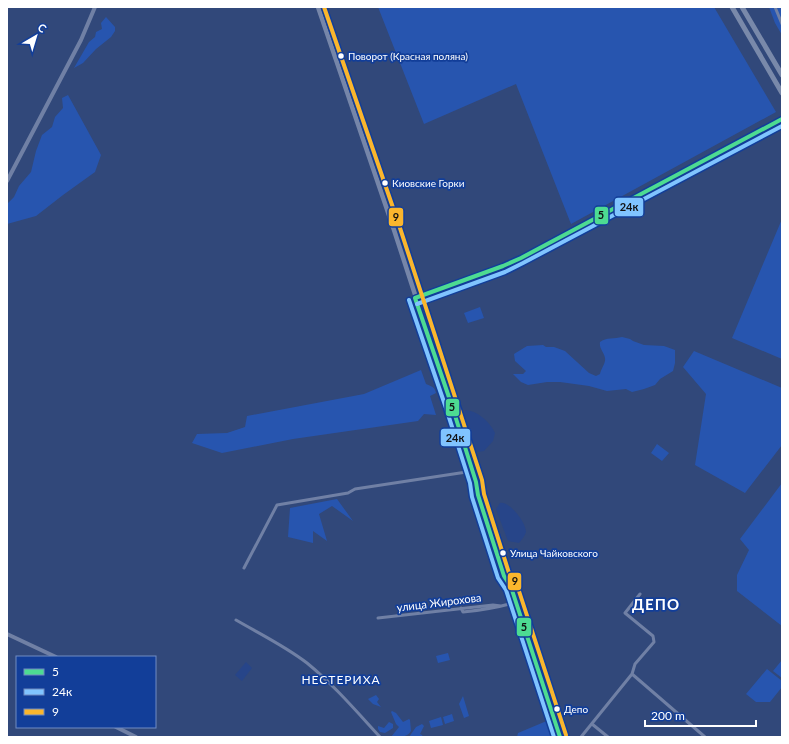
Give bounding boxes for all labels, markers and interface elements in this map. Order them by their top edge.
north arrow [16,16,56,56]
text: С [36,20,50,36]
place label: Поворот (Красная поляна) [348,50,468,62]
marker: Поворот (Красная поляна) [336,51,346,61]
place label: Киовские Горки [392,177,465,189]
marker: Киовские Горки [380,178,390,188]
line badge: 24к [614,197,644,217]
text: 24к [620,200,638,213]
line badge: 5 [594,206,609,225]
line badge: 9 [388,207,404,227]
text: 5 [598,208,604,221]
text: 9 [393,210,399,223]
line badge: 5 [445,398,460,417]
text: 5 [449,400,455,413]
line badge: 24к [440,428,471,447]
text: 24к [446,431,464,444]
place label: Улица Чайковского [510,547,598,559]
marker: Улица Чайковского [498,548,508,558]
line badge: 9 [507,572,522,591]
text: 9 [512,574,518,587]
street label: улица Жирохова [396,590,482,614]
district label: ДЕПО [632,595,680,613]
line badge: 5 [516,617,532,637]
text: 5 [521,620,527,633]
legend [16,656,156,728]
text: 5 [52,664,59,679]
district label: НЕСТЕРИХА [301,672,381,687]
text: 24к [52,684,73,699]
scale bar [645,702,756,728]
place label: Депо [564,703,588,715]
text: 9 [52,704,59,719]
marker: Депо [552,704,562,714]
text: 200 m [651,708,685,723]

